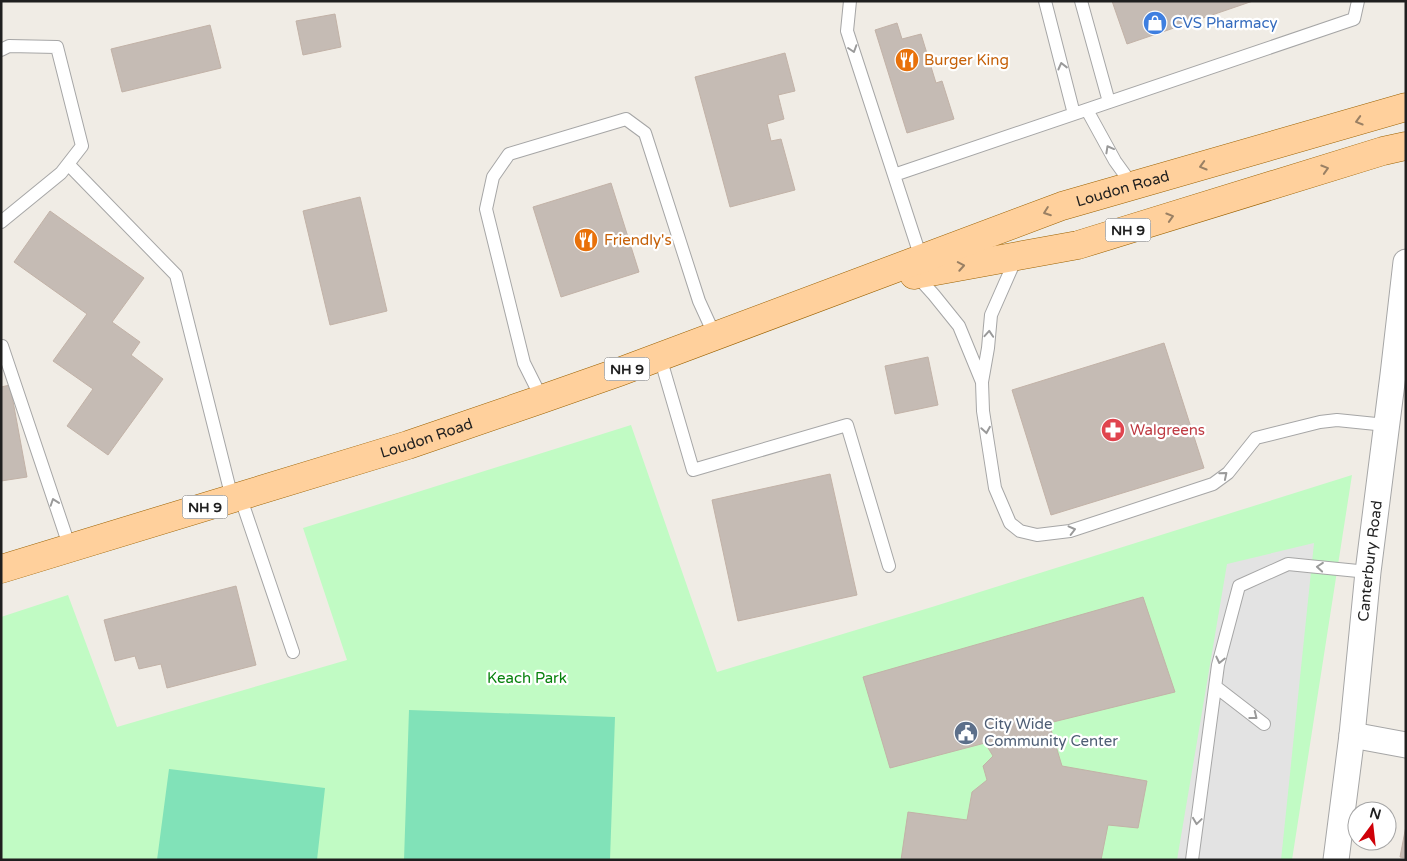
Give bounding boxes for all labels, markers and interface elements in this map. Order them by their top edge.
shop icon: CVS Pharmacy [1142,10,1168,36]
place label: CVS Pharmacy [1172,14,1277,32]
one-way arrow [848,44,858,53]
restaurant icon: Burger King [894,47,920,73]
place label: Burger King [924,51,1009,69]
one-way arrow [1057,62,1068,71]
one-way arrow [1355,115,1364,125]
one-way arrow [1105,145,1115,154]
one-way arrow [1198,160,1207,171]
one-way arrow [1321,165,1329,175]
street label: Loudon Road [1074,167,1171,210]
one-way arrow [1043,206,1052,216]
one-way arrow [1165,212,1173,222]
road number: NH 9 [1106,218,1150,242]
restaurant icon: Friendly's [573,227,599,253]
place label: Friendly's [604,231,672,249]
one-way arrow [957,262,965,272]
one-way arrow [984,329,995,337]
road number: NH 9 [604,358,650,380]
street label: Loudon Road [378,415,475,462]
pharmacy icon: Walgreens [1100,417,1126,443]
place label: Walgreens [1130,421,1205,439]
one-way arrow [980,427,991,435]
one-way arrow [1218,472,1227,480]
road number: NH 9 [182,496,228,518]
one-way arrow [50,498,60,506]
street label: Canterbury Road [1354,499,1386,622]
one-way arrow [1068,525,1077,536]
one-way arrow [1315,562,1323,573]
one-way arrow [1215,656,1226,665]
park label: Keach Park [487,669,567,687]
one-way arrow [1248,710,1258,719]
place label: City Wide Community Center [984,715,1118,750]
public building icon: City Wide Community Center [953,720,979,746]
north arrow [1347,801,1397,851]
text: N [1368,804,1383,824]
one-way arrow [1193,817,1203,825]

